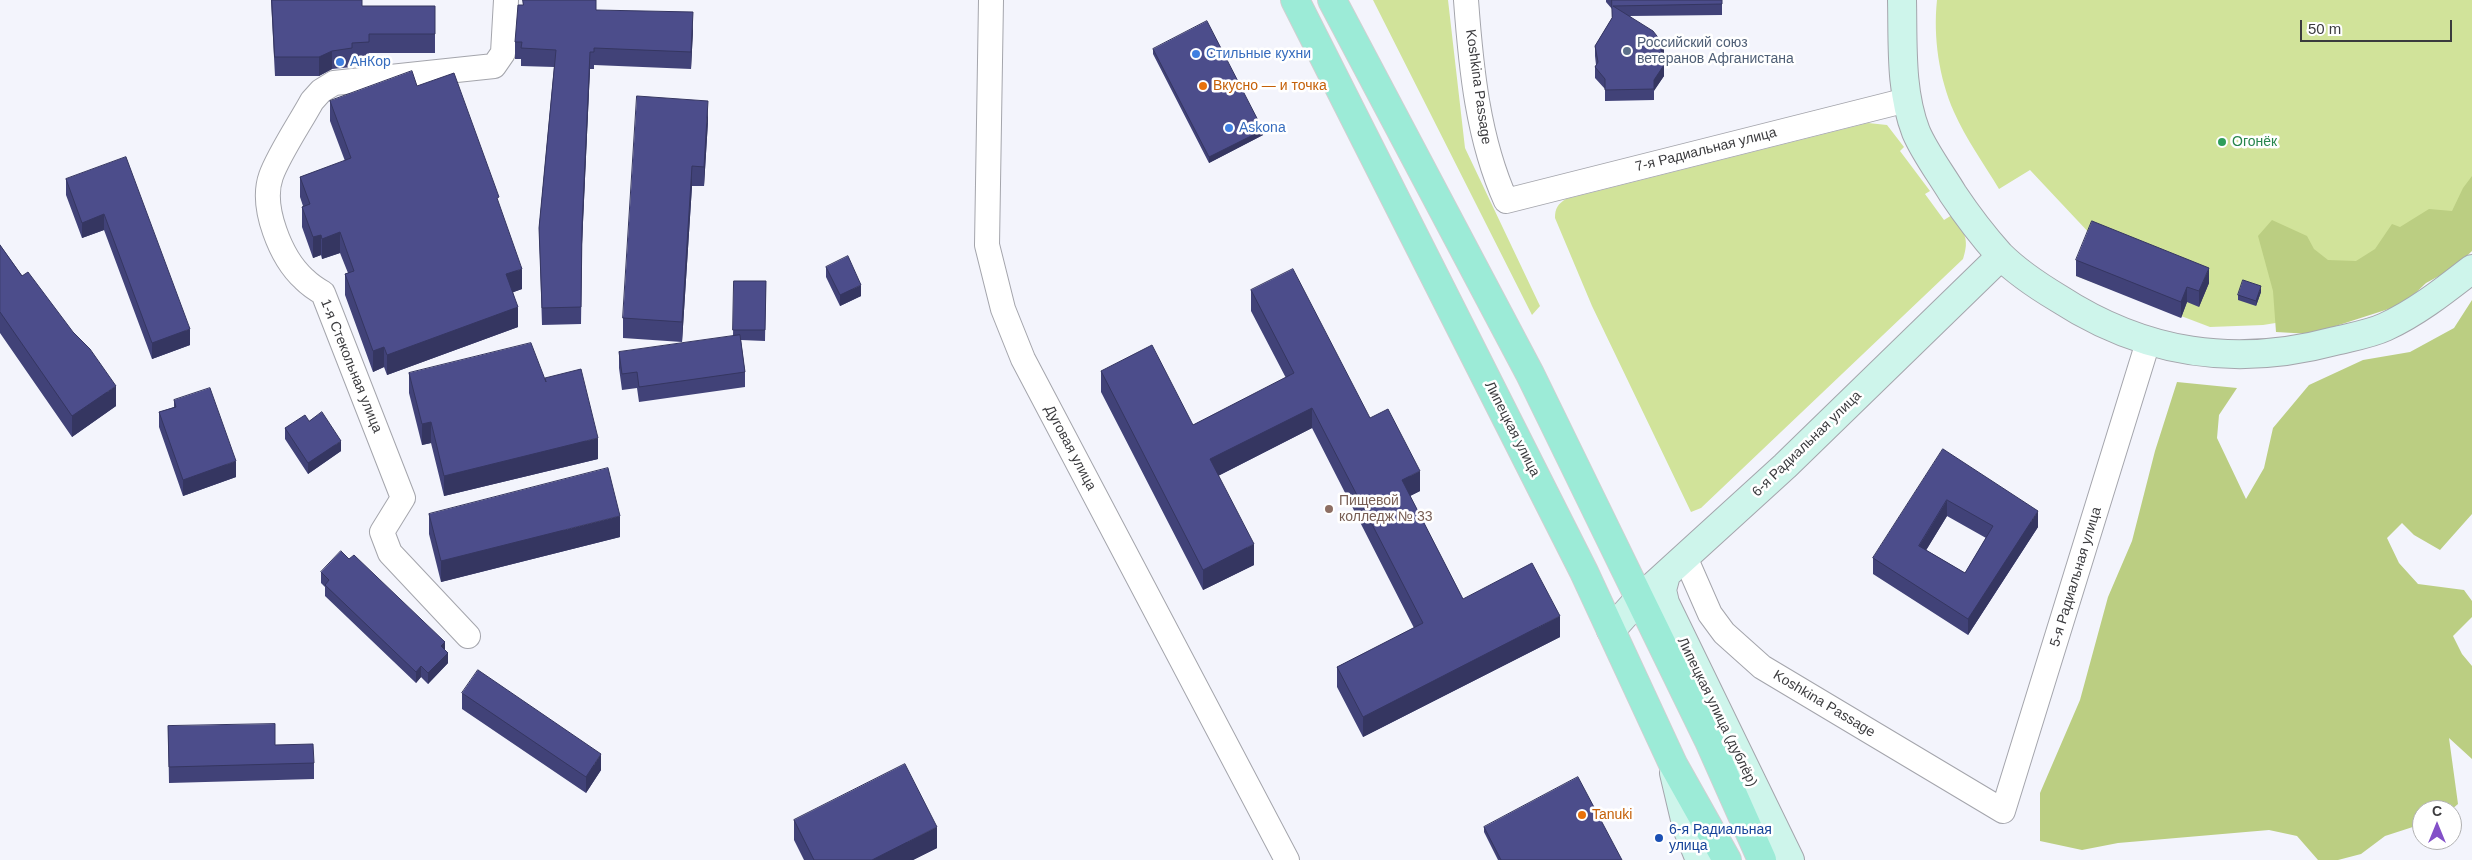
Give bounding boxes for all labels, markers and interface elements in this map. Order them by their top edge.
scale bar [2302,10,2454,42]
text: 50 m [2308,20,2341,37]
street label: Koshkina Passage [1462,28,1494,146]
place label: Российский союз ветеранов Афганистана [1637,35,1794,68]
marker: Российский союз ветеранов Афганистана [1621,45,1633,57]
place label: Стильные кухни [1206,46,1311,62]
marker: Стильные кухни [1190,48,1202,60]
place label: АнКор [350,54,391,70]
marker: АнКор [334,56,346,68]
place label: Вкусно — и точка [1213,78,1327,94]
marker: Вкусно — и точка [1197,80,1209,92]
place label: Askona [1239,120,1286,136]
marker: Askona [1223,122,1235,134]
street label: 7-я Радиальная улица [1633,124,1779,176]
place label: Огонёк [2232,134,2277,150]
marker: Огонёк [2216,136,2228,148]
street label: 1-я Стекольная улица [316,297,386,435]
street label: Липецкая улица [1481,379,1543,479]
street label: 6-я Радиальная улица [1749,387,1865,501]
street label: Дуговая улица [1040,402,1100,494]
place label: Пищевой колледж № 33 [1339,493,1432,526]
marker: Пищевой колледж № 33 [1323,503,1335,515]
street label: 5-я Радиальная улица [2047,505,2105,649]
street label: Липецкая улица (дублёр) [1673,635,1761,789]
street label: Koshkina Passage [1770,667,1878,741]
north arrow [2412,800,2462,850]
text: С [2432,803,2442,819]
place label: Tanuki [1592,807,1632,823]
marker: Tanuki [1576,809,1588,821]
place label: 6-я Радиальная улица [1669,822,1772,854]
marker: 6-я Радиальная улица [1653,832,1665,844]

